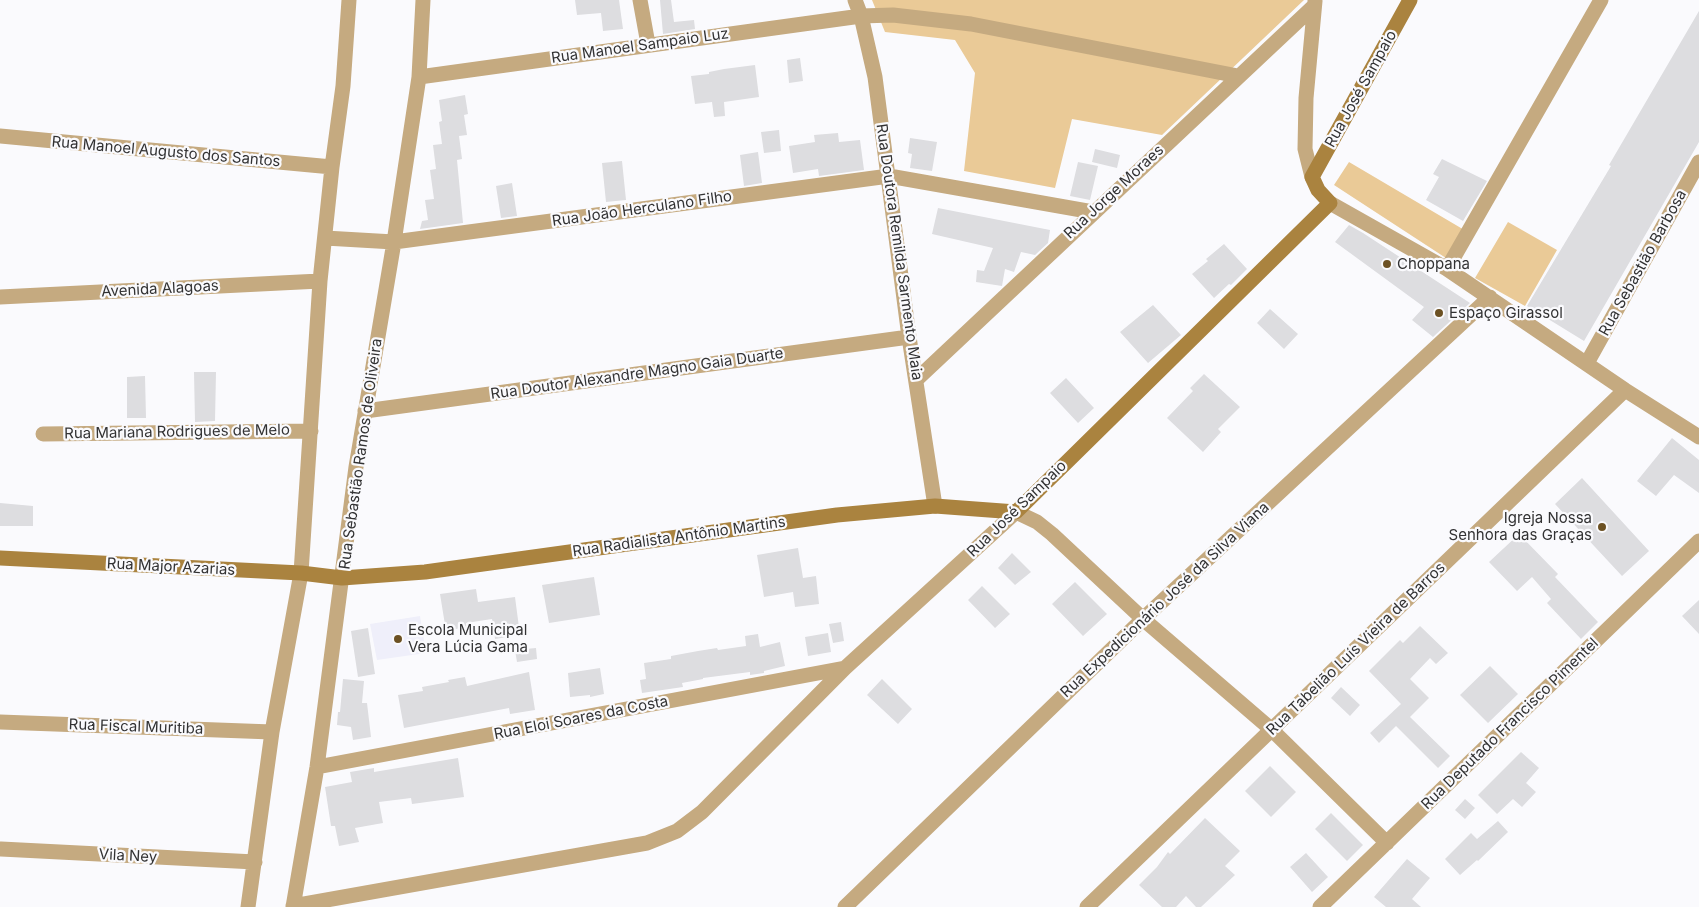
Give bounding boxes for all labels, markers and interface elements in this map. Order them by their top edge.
street label: Rua Manoel Sampaio Luz [550,25,730,67]
street label: Rua José Sampaio [1321,27,1401,151]
street label: Rua Doutora Remilda Sarmento Maia [872,123,926,381]
street label: Rua Manoel Augusto dos Santos [51,133,281,171]
street label: Rua Jorge Moraes [1060,141,1168,243]
street label: Rua João Herculano Filho [551,187,733,231]
street label: Rua Sebastião Barbosa [1595,187,1691,339]
place label: Choppana [1397,255,1470,273]
marker: Choppana [1381,258,1393,270]
street label: Avenida Alagoas [101,277,219,301]
place label: Espaço Girassol [1449,304,1563,322]
marker: Espaço Girassol [1433,307,1445,319]
street label: Rua Sebastião Ramos de Oliveira [336,337,386,571]
street label: Rua Doutor Alexandre Magno Gaia Duarte [489,345,785,403]
street label: Rua Mariana Rodrigues de Melo [64,421,290,443]
street label: Rua José Sampaio [964,457,1070,561]
street label: Rua Expedicionário José da Silva Viana [1057,499,1273,701]
place label: Igreja Nossa Senhora das Graças [1449,509,1592,544]
street label: Rua Radialista Antônio Martins [571,513,787,561]
marker: Igreja Nossa Senhora das Graças [1596,521,1608,533]
street label: Rua Major Azarias [106,555,236,579]
street label: Rua Tabelião Luís Vieira de Barros [1263,559,1449,739]
place label: Escola Municipal Vera Lúcia Gama [408,621,528,656]
marker: Escola Municipal Vera Lúcia Gama [392,633,404,645]
street label: Rua Deputado Francisco Pimentel [1418,635,1602,813]
street label: Rua Eloi Soares da Costa [492,692,670,744]
street label: Rua Fiscal Muritiba [68,716,204,738]
street label: Vila Ney [98,845,158,867]

